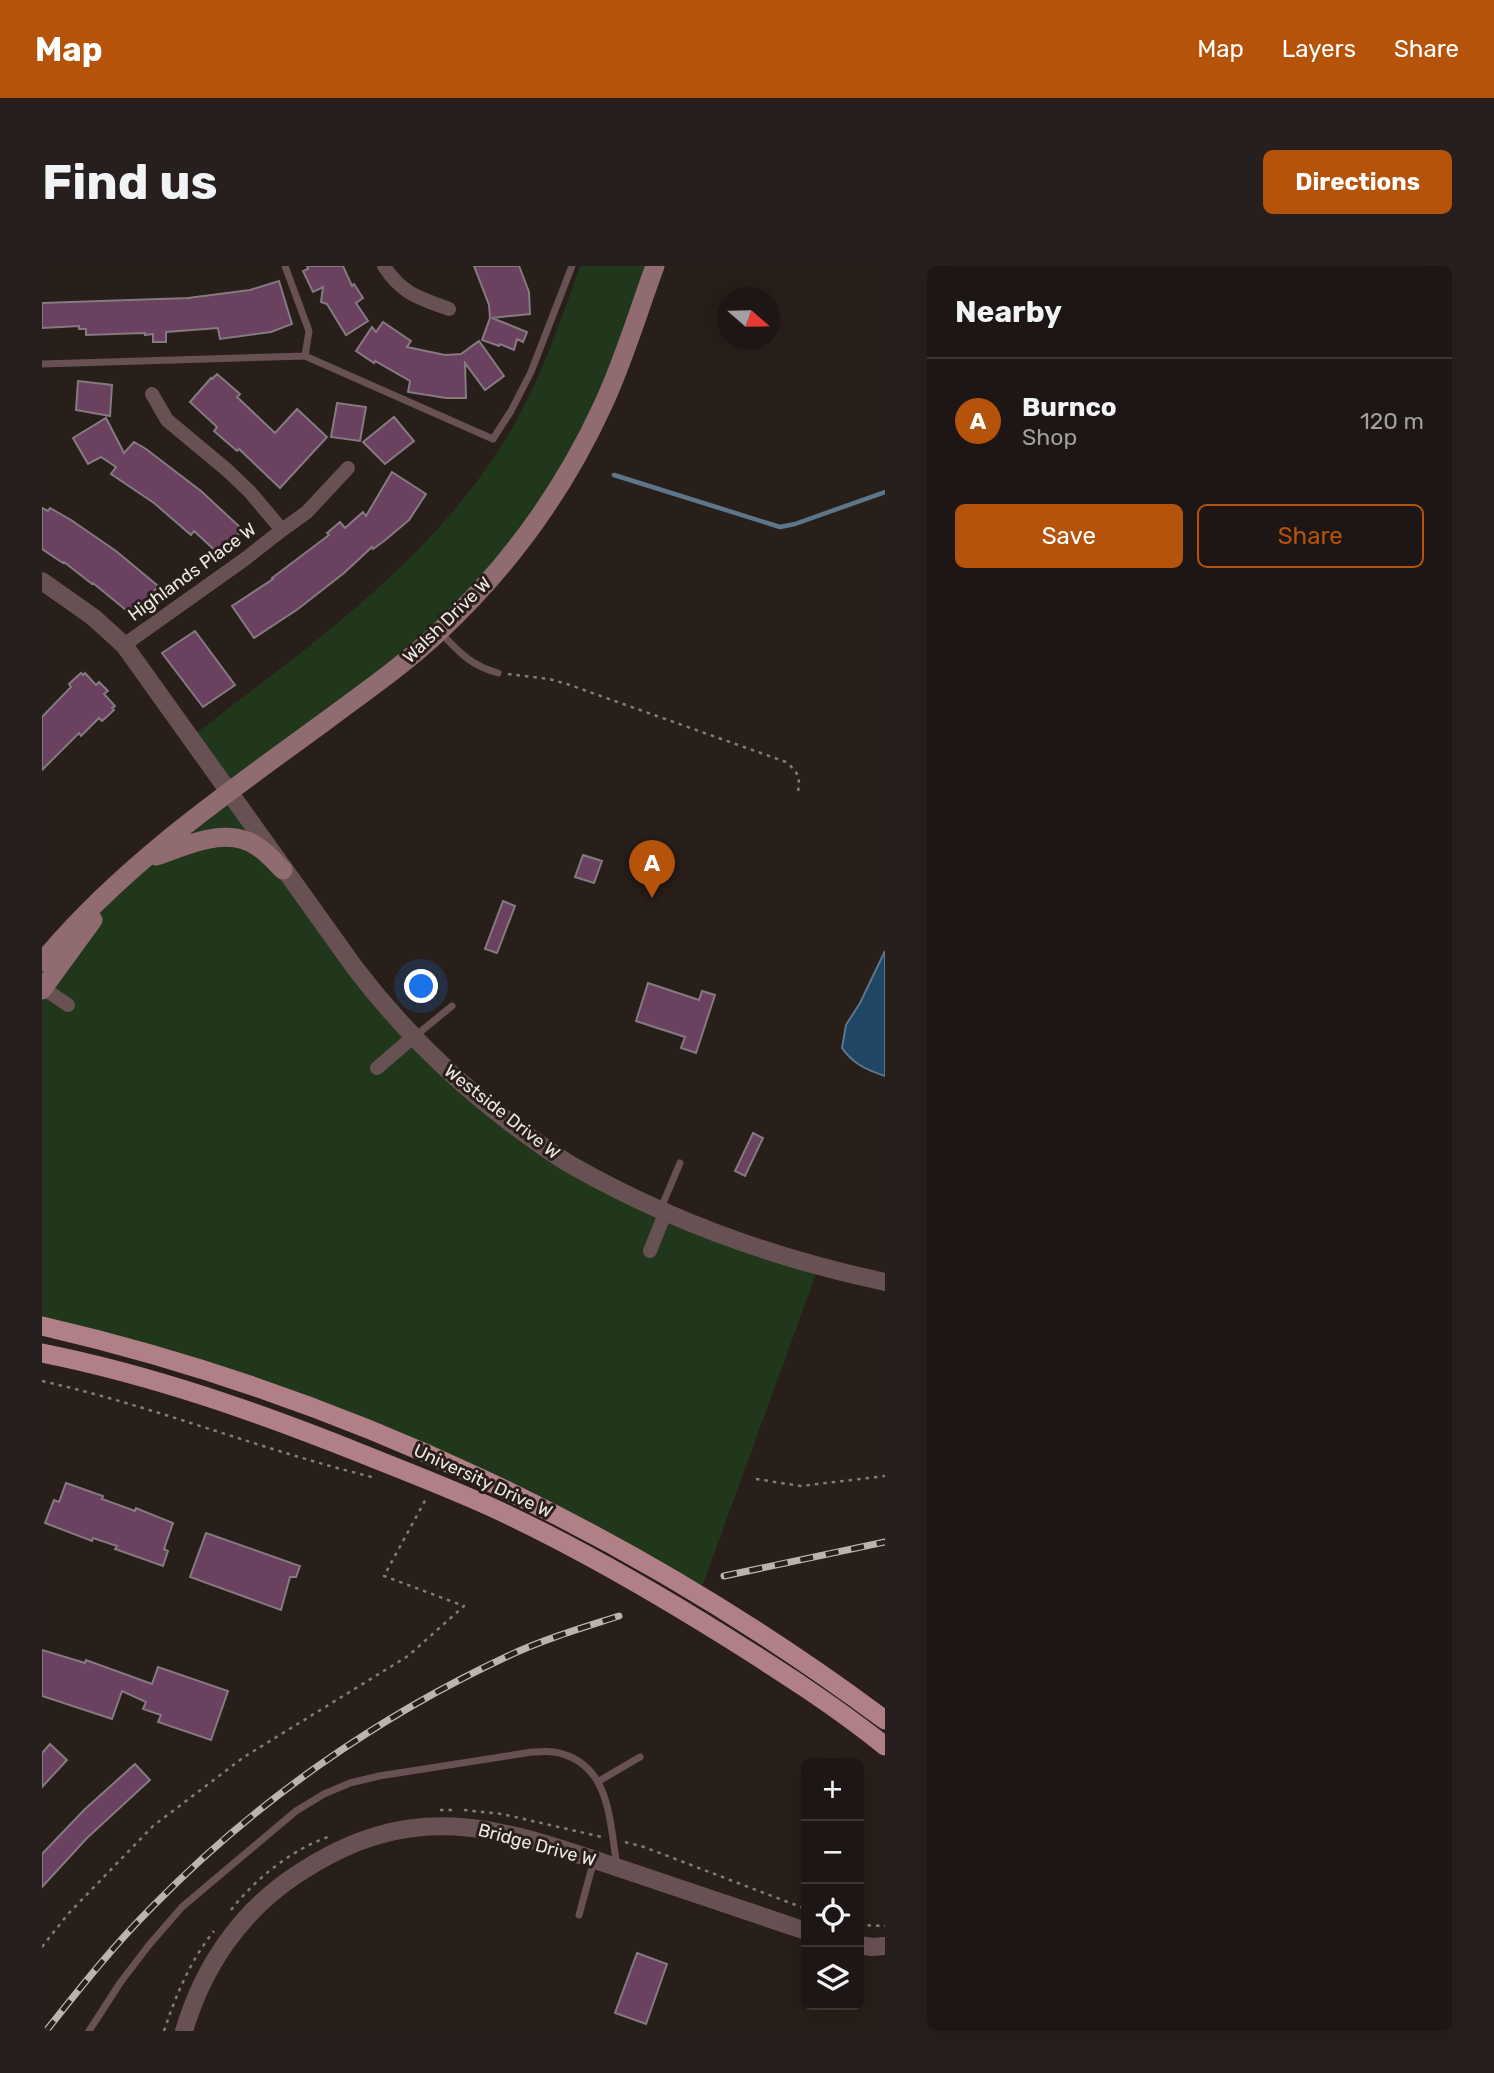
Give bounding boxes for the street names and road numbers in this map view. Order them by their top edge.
street label: Highlands Place W [124,518,260,626]
street label: Walsh Drive W [398,572,496,668]
street label: Westside Drive W [440,1060,564,1164]
street label: University Drive W [410,1439,556,1523]
street label: Bridge Drive W [476,1819,598,1871]

